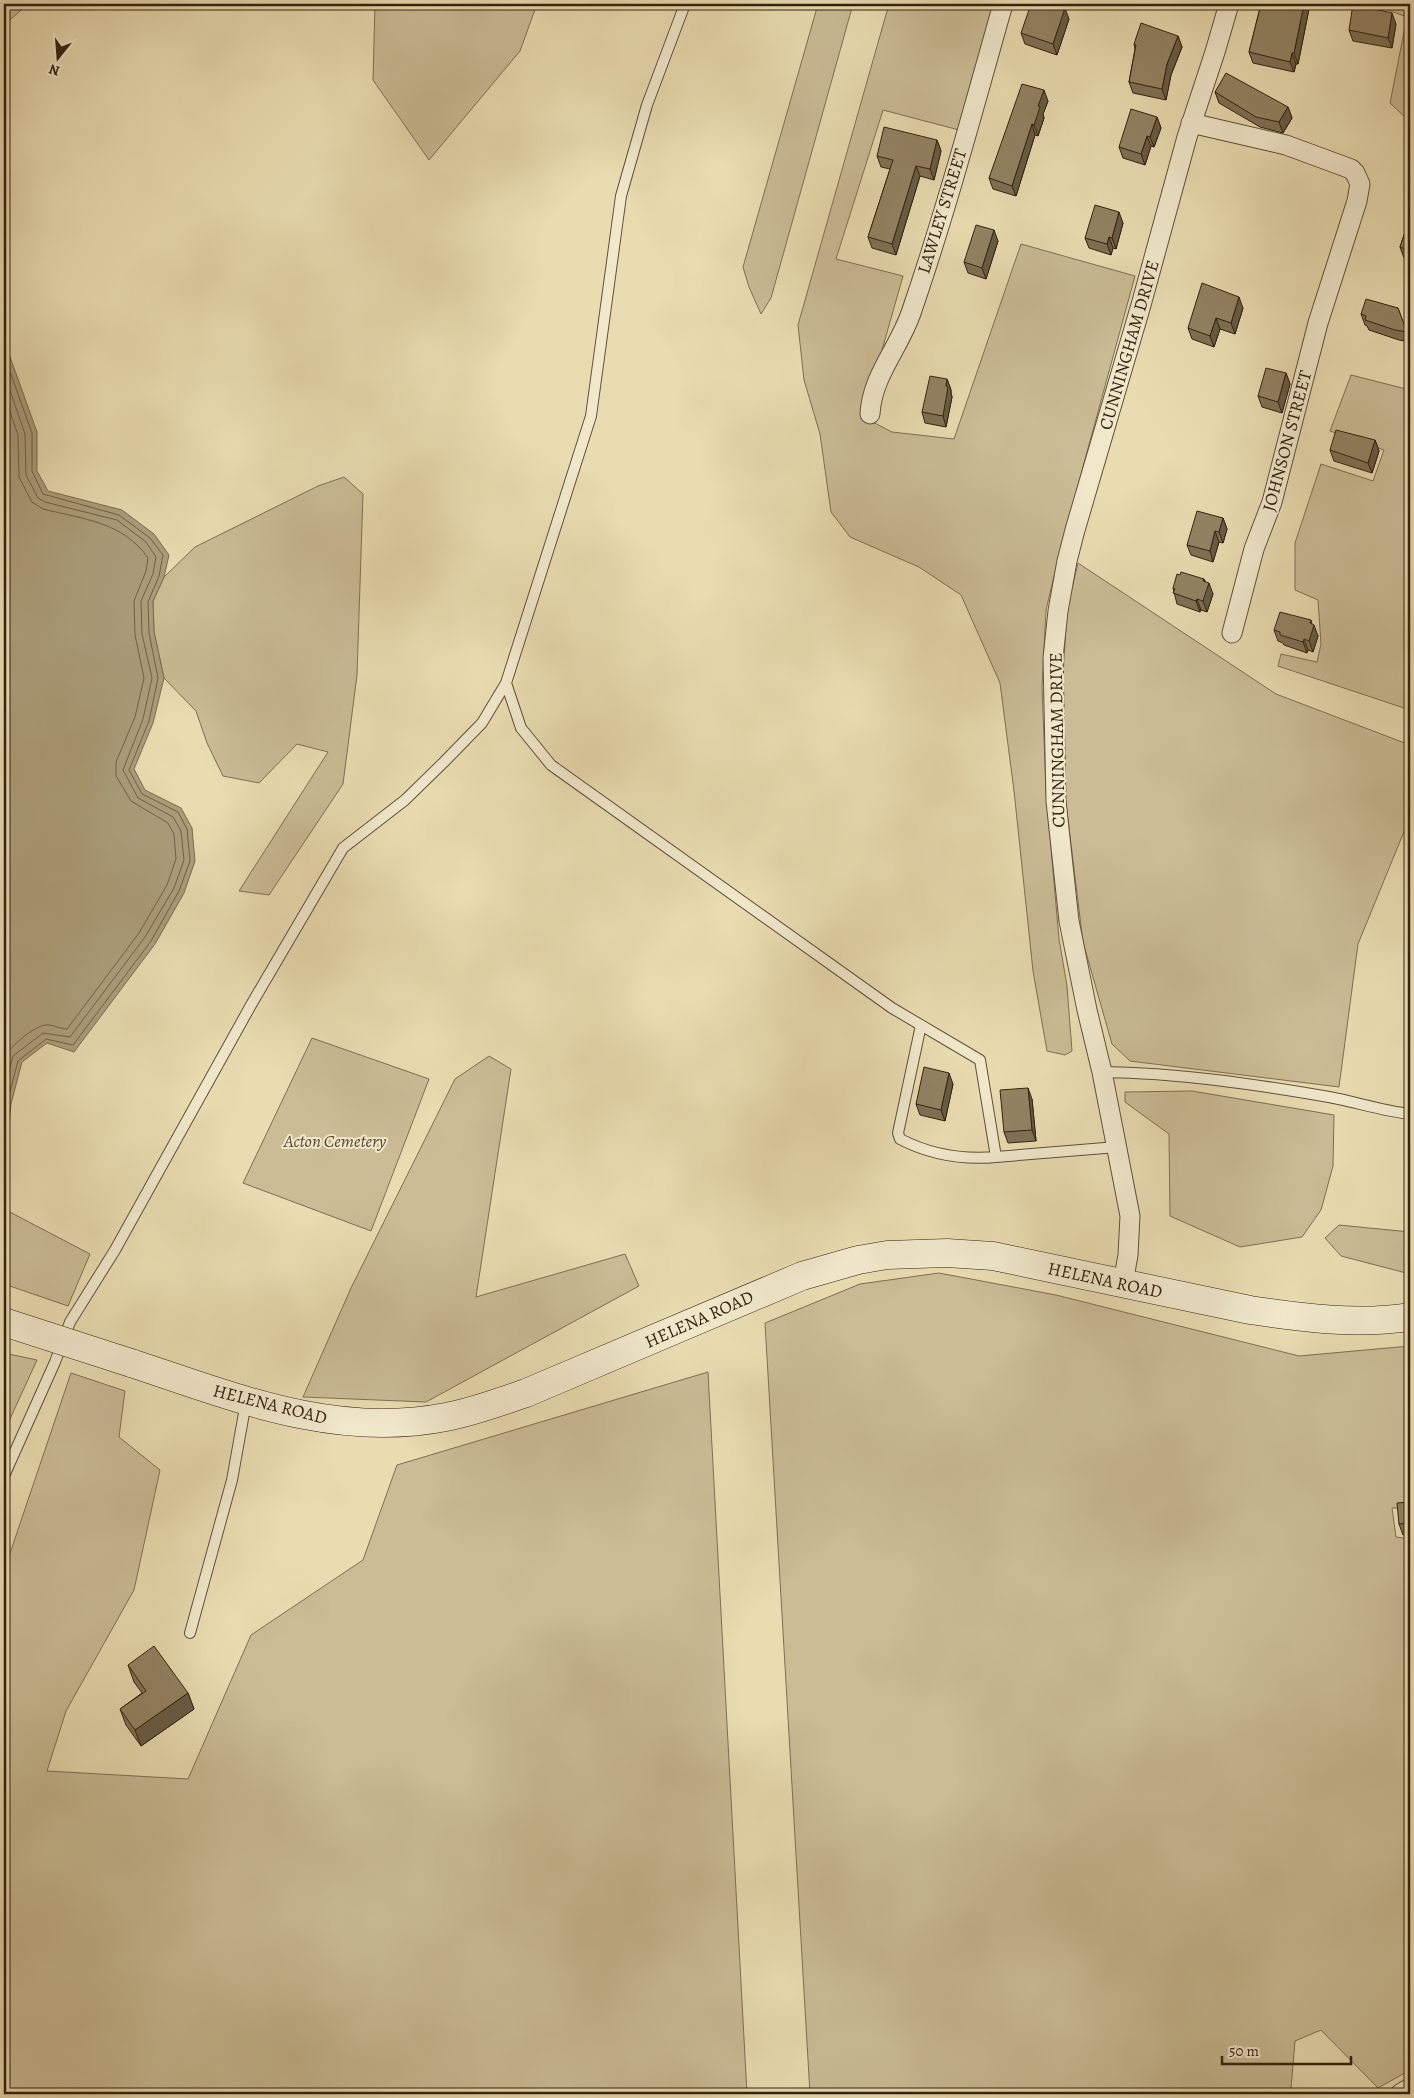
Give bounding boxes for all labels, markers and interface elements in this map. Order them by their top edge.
north arrow [32,32,82,82]
text: N [47,59,62,81]
street label: LAWLEY STREET [912,145,972,277]
street label: CUNNINGHAM DRIVE [1093,257,1165,433]
street label: JOHNSON STREET [1257,368,1317,514]
street label: CUNNINGHAM DRIVE [1043,652,1071,828]
park label: Acton Cemetery [283,1129,386,1153]
street label: HELENA ROAD [1045,1256,1165,1304]
street label: HELENA ROAD [641,1284,757,1354]
street label: HELENA ROAD [210,1378,330,1430]
scale bar [1222,2033,1350,2065]
text: 50 m [1229,2041,1259,2061]

